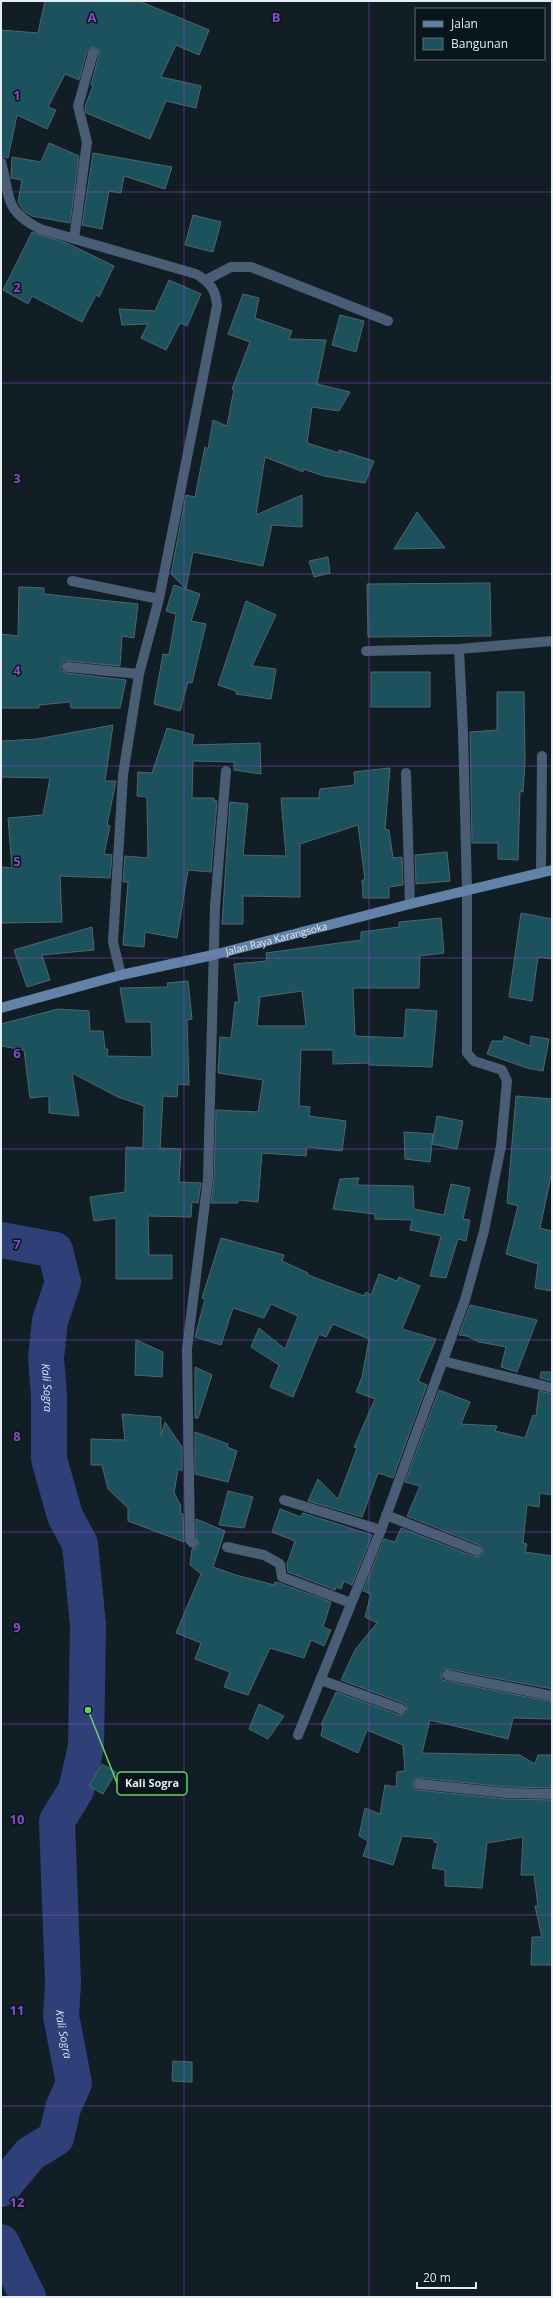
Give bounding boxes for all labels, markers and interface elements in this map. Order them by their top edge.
text: A [88,8,97,26]
text: B [272,8,281,26]
legend [415,8,545,60]
text: Jalan [450,15,478,32]
text: Bangunan [451,35,508,52]
text: 1 [13,86,21,104]
text: 2 [13,278,21,296]
text: 3 [13,469,21,487]
text: 4 [13,661,21,679]
text: 5 [13,852,21,870]
street label: Jalan Raya Karangsoka [223,919,329,959]
text: 6 [13,1044,21,1062]
text: 7 [13,1235,21,1253]
water label: Kali Sogra [39,1363,57,1412]
text: 8 [13,1427,21,1445]
text: 9 [13,1618,21,1636]
callout: Kali Sogra [117,1772,187,1795]
text: Kali Sogra [125,1775,179,1790]
text: 10 [10,1810,24,1828]
text: 11 [10,2001,24,2019]
water label: Kali Sogra [53,2010,77,2060]
text: 12 [10,2193,25,2211]
scale bar [417,2264,476,2290]
text: 20 m [423,2269,451,2286]

